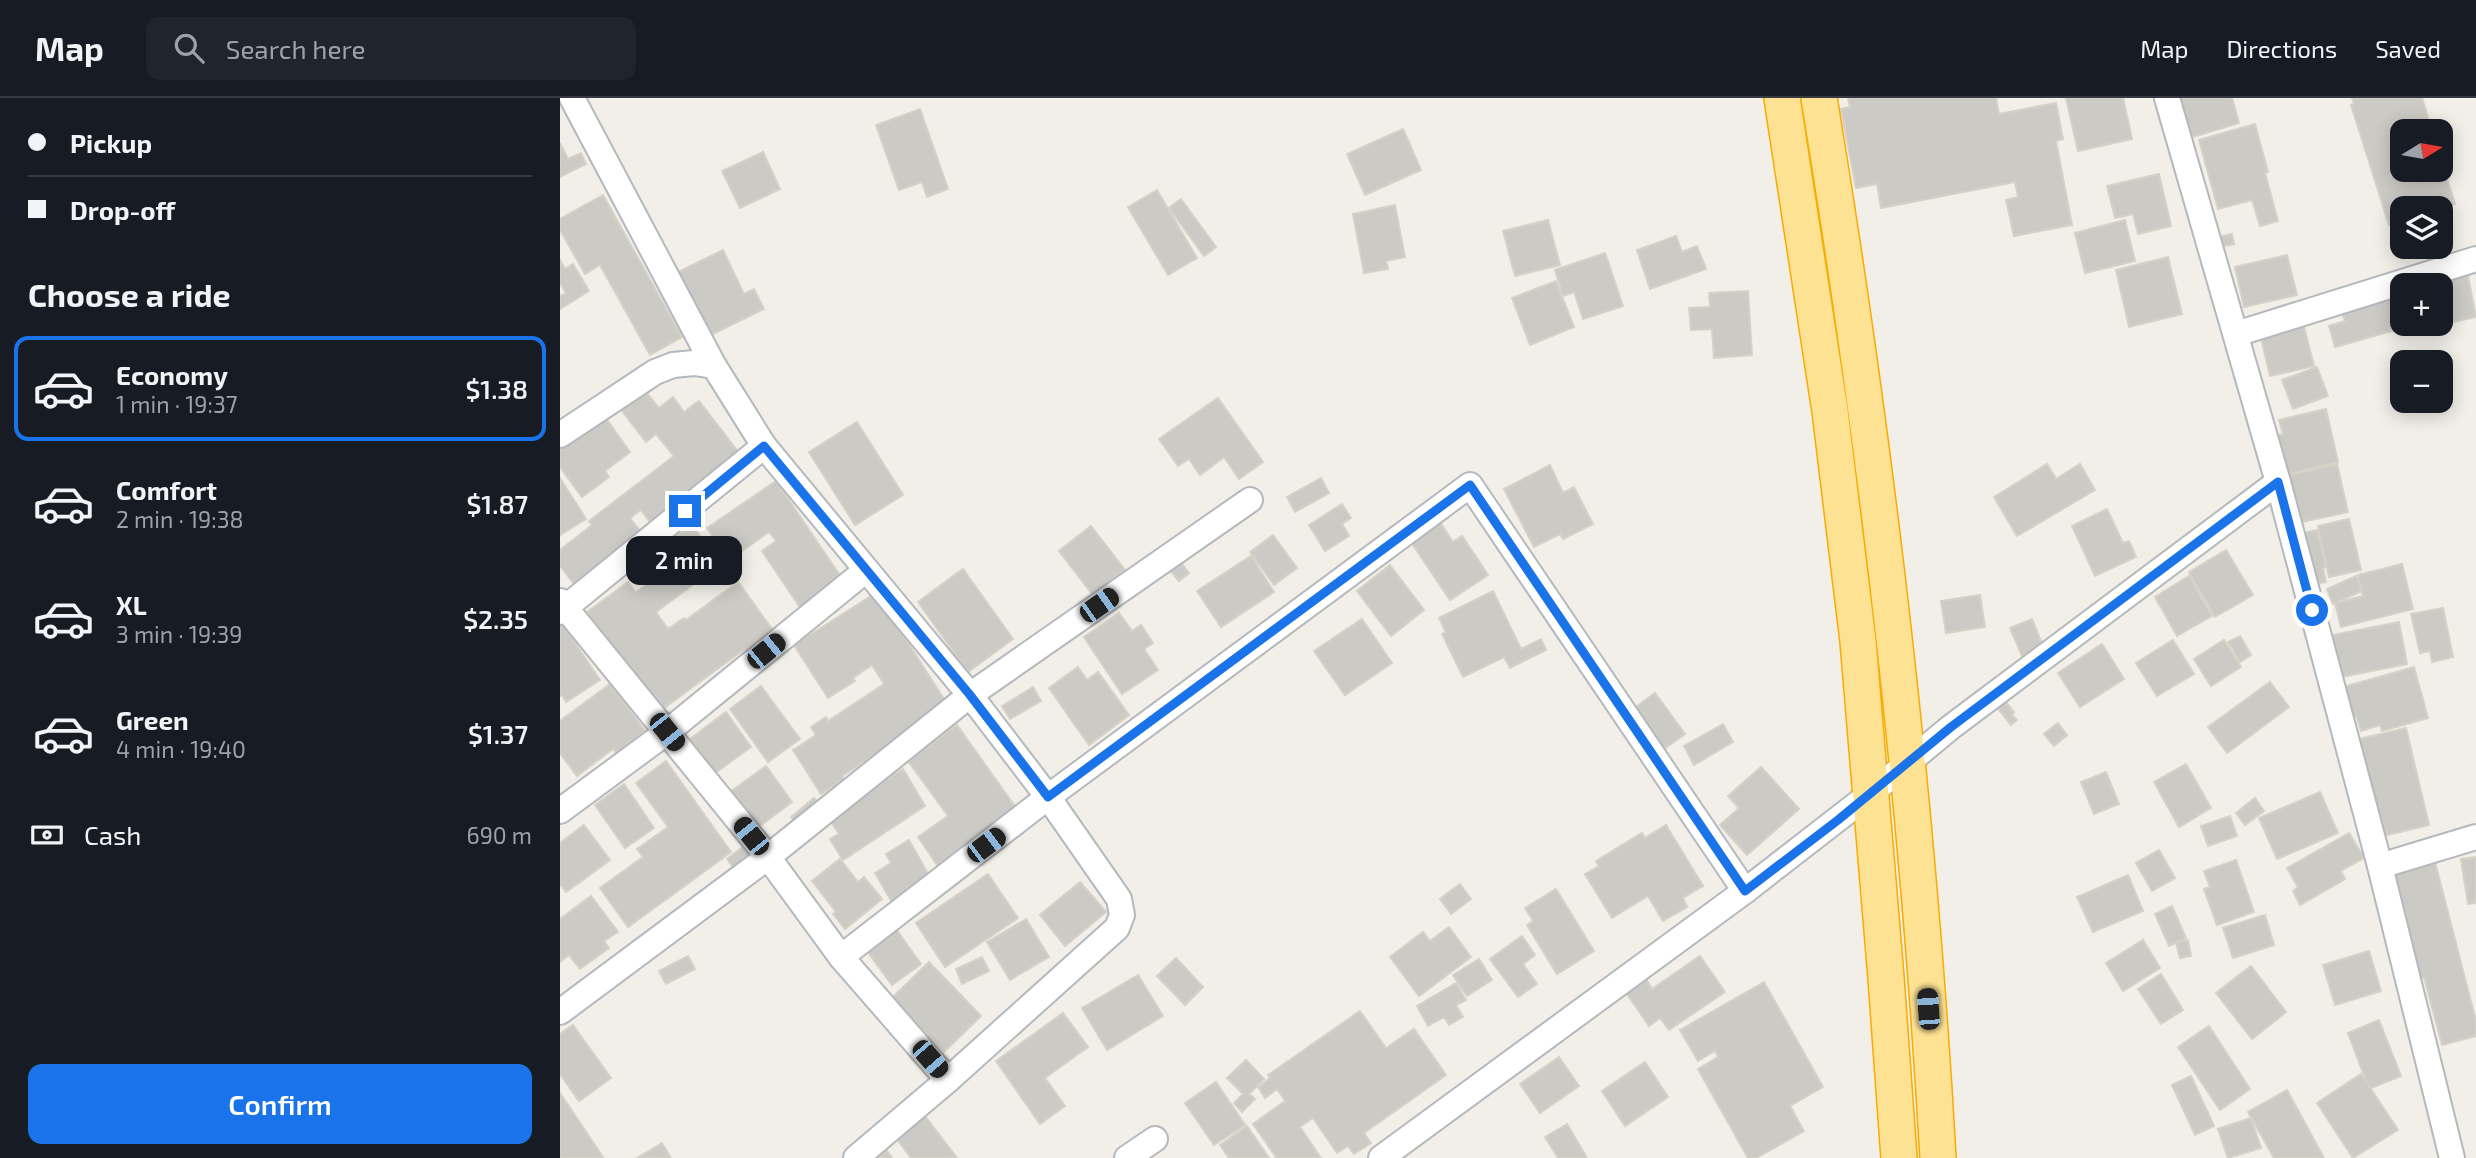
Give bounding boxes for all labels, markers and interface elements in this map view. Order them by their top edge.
search box [146,17,636,80]
text: Map [35,28,104,68]
icon: search [170,29,208,67]
text: Search here [226,33,365,64]
text: Map [2140,34,2188,63]
text: Directions [2226,34,2337,63]
text: Saved [2375,34,2441,63]
north arrow [2390,119,2454,182]
map controls [2390,119,2453,413]
text: Pickup [70,127,152,158]
text: Drop-off [70,194,175,225]
button: layers [2390,196,2453,259]
button: + [2390,273,2453,336]
text: Choose a ride [28,275,231,313]
button: − [2390,350,2453,413]
icon: car [32,357,95,420]
text: Economy [116,359,228,390]
text: $1.38 [465,373,528,404]
text: 1 min · 19:37 [116,390,238,418]
icon: car [32,472,95,535]
text: Comfort [116,474,217,505]
text: $1.87 [466,488,528,519]
route end [669,495,701,527]
text: 2 min · 19:38 [116,505,243,533]
callout: 2 min [627,536,743,584]
text: 2 min [655,546,713,574]
car [1076,584,1123,626]
icon: car [32,587,95,650]
text: XL [116,589,147,620]
route start [2296,594,2328,626]
text: $2.35 [463,603,528,634]
text: 3 min · 19:39 [116,620,243,648]
car [744,630,789,672]
icon: car [32,702,95,765]
text: Green [116,704,189,735]
car [646,709,689,755]
text: $1.37 [468,718,528,749]
text: 4 min · 19:40 [116,735,246,763]
car [730,813,773,859]
icon: cash [28,816,66,854]
text: Cash [84,819,141,850]
text: 690 m [467,821,532,849]
car [963,824,1010,866]
car [1917,987,1940,1031]
car [909,1036,952,1082]
button: Confirm [28,1064,532,1144]

